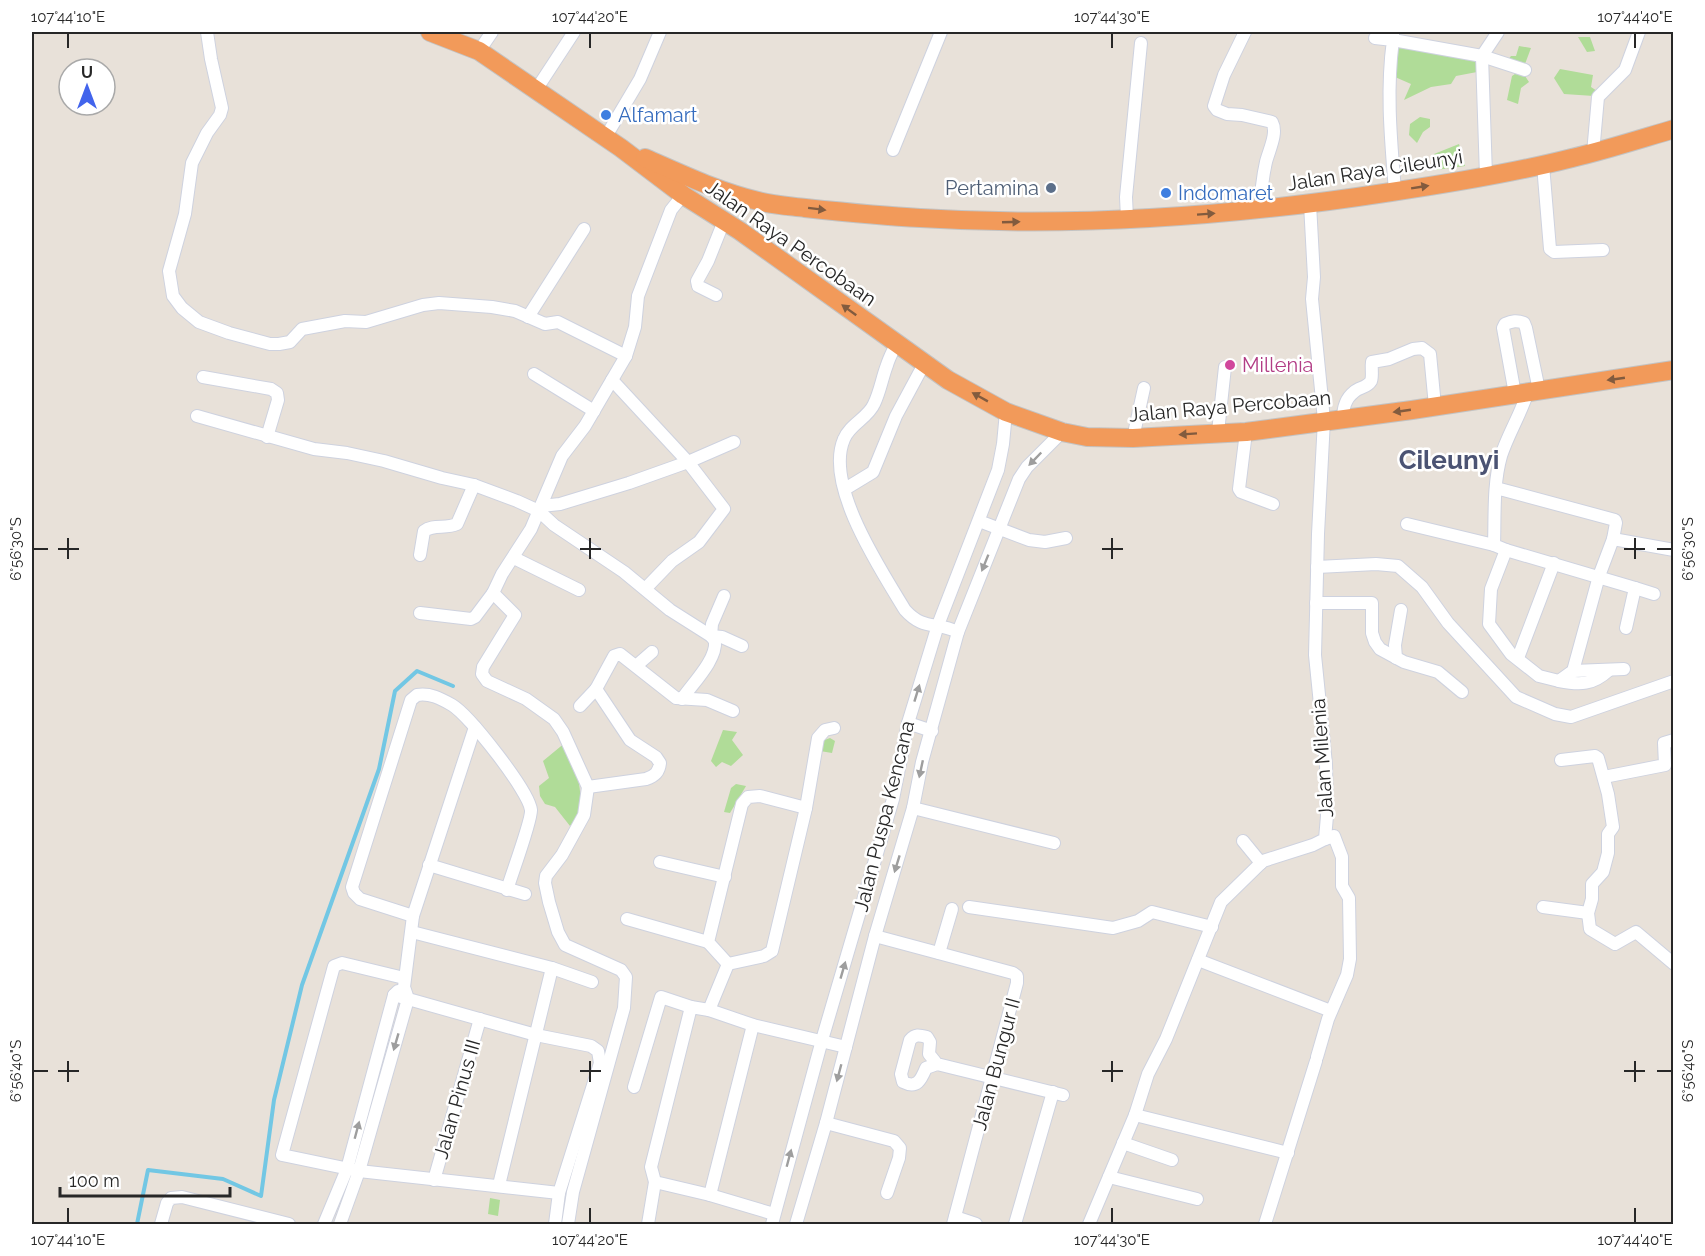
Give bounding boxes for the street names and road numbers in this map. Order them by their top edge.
street label: Jalan Raya Cileunyi [1286,144,1464,196]
street label: Jalan Raya Percobaan [701,175,881,311]
street label: Jalan Raya Percobaan [1128,385,1332,427]
street label: Jalan Milenia [1306,698,1338,818]
street label: Jalan Puspa Kencana [849,718,919,914]
street label: Jalan Bungur II [967,995,1025,1133]
street label: Jalan Pinus III [428,1036,486,1162]

